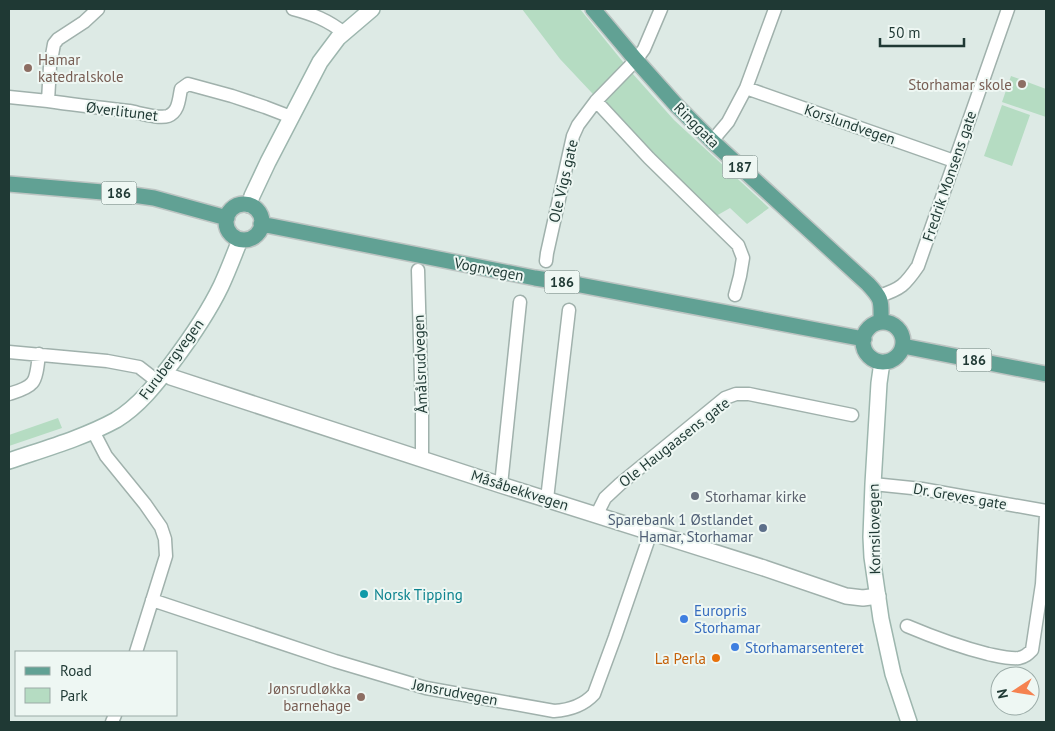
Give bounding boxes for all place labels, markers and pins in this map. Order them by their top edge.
place label: Hamar katedralskole [38,50,124,86]
marker: Hamar katedralskole [22,62,34,74]
place label: Storhamar skole [908,75,1012,94]
marker: Storhamar skole [1016,78,1028,90]
place label: Storhamar kirke [705,487,806,506]
marker: Storhamar kirke [689,490,701,502]
place label: Sparebank 1 Østlandet Hamar, Storhamar [608,510,753,546]
marker: Sparebank 1 Østlandet Hamar, Storhamar [757,522,769,534]
place label: Norsk Tipping [374,585,463,604]
marker: Norsk Tipping [358,588,370,600]
place label: Europris Storhamar [694,601,760,637]
marker: Europris Storhamar [678,613,690,625]
place label: Storhamarsenteret [745,638,864,657]
marker: Storhamarsenteret [729,641,741,653]
place label: La Perla [655,649,706,668]
marker: La Perla [710,652,722,664]
place label: Jønsrudløkka barnehage [268,679,351,715]
marker: Jønsrudløkka barnehage [355,691,367,703]

